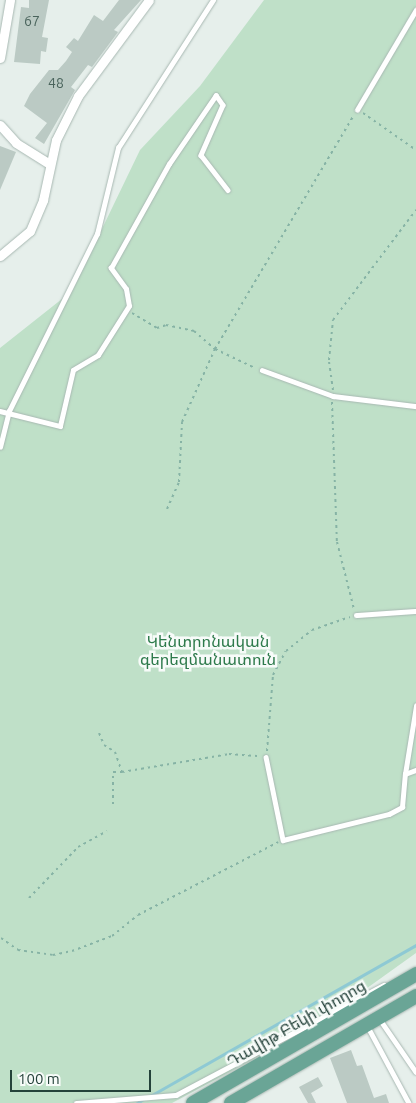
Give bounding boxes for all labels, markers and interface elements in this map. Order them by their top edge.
house number: 67 [24,13,40,29]
house number: 48 [48,75,64,91]
park label: Կենտրոնական գերեզմանատուն [140,631,276,669]
street label: Դավիթ Բեկի փողոց [223,975,369,1071]
scale bar [12,1060,154,1092]
text: 100 m [18,1070,60,1087]

